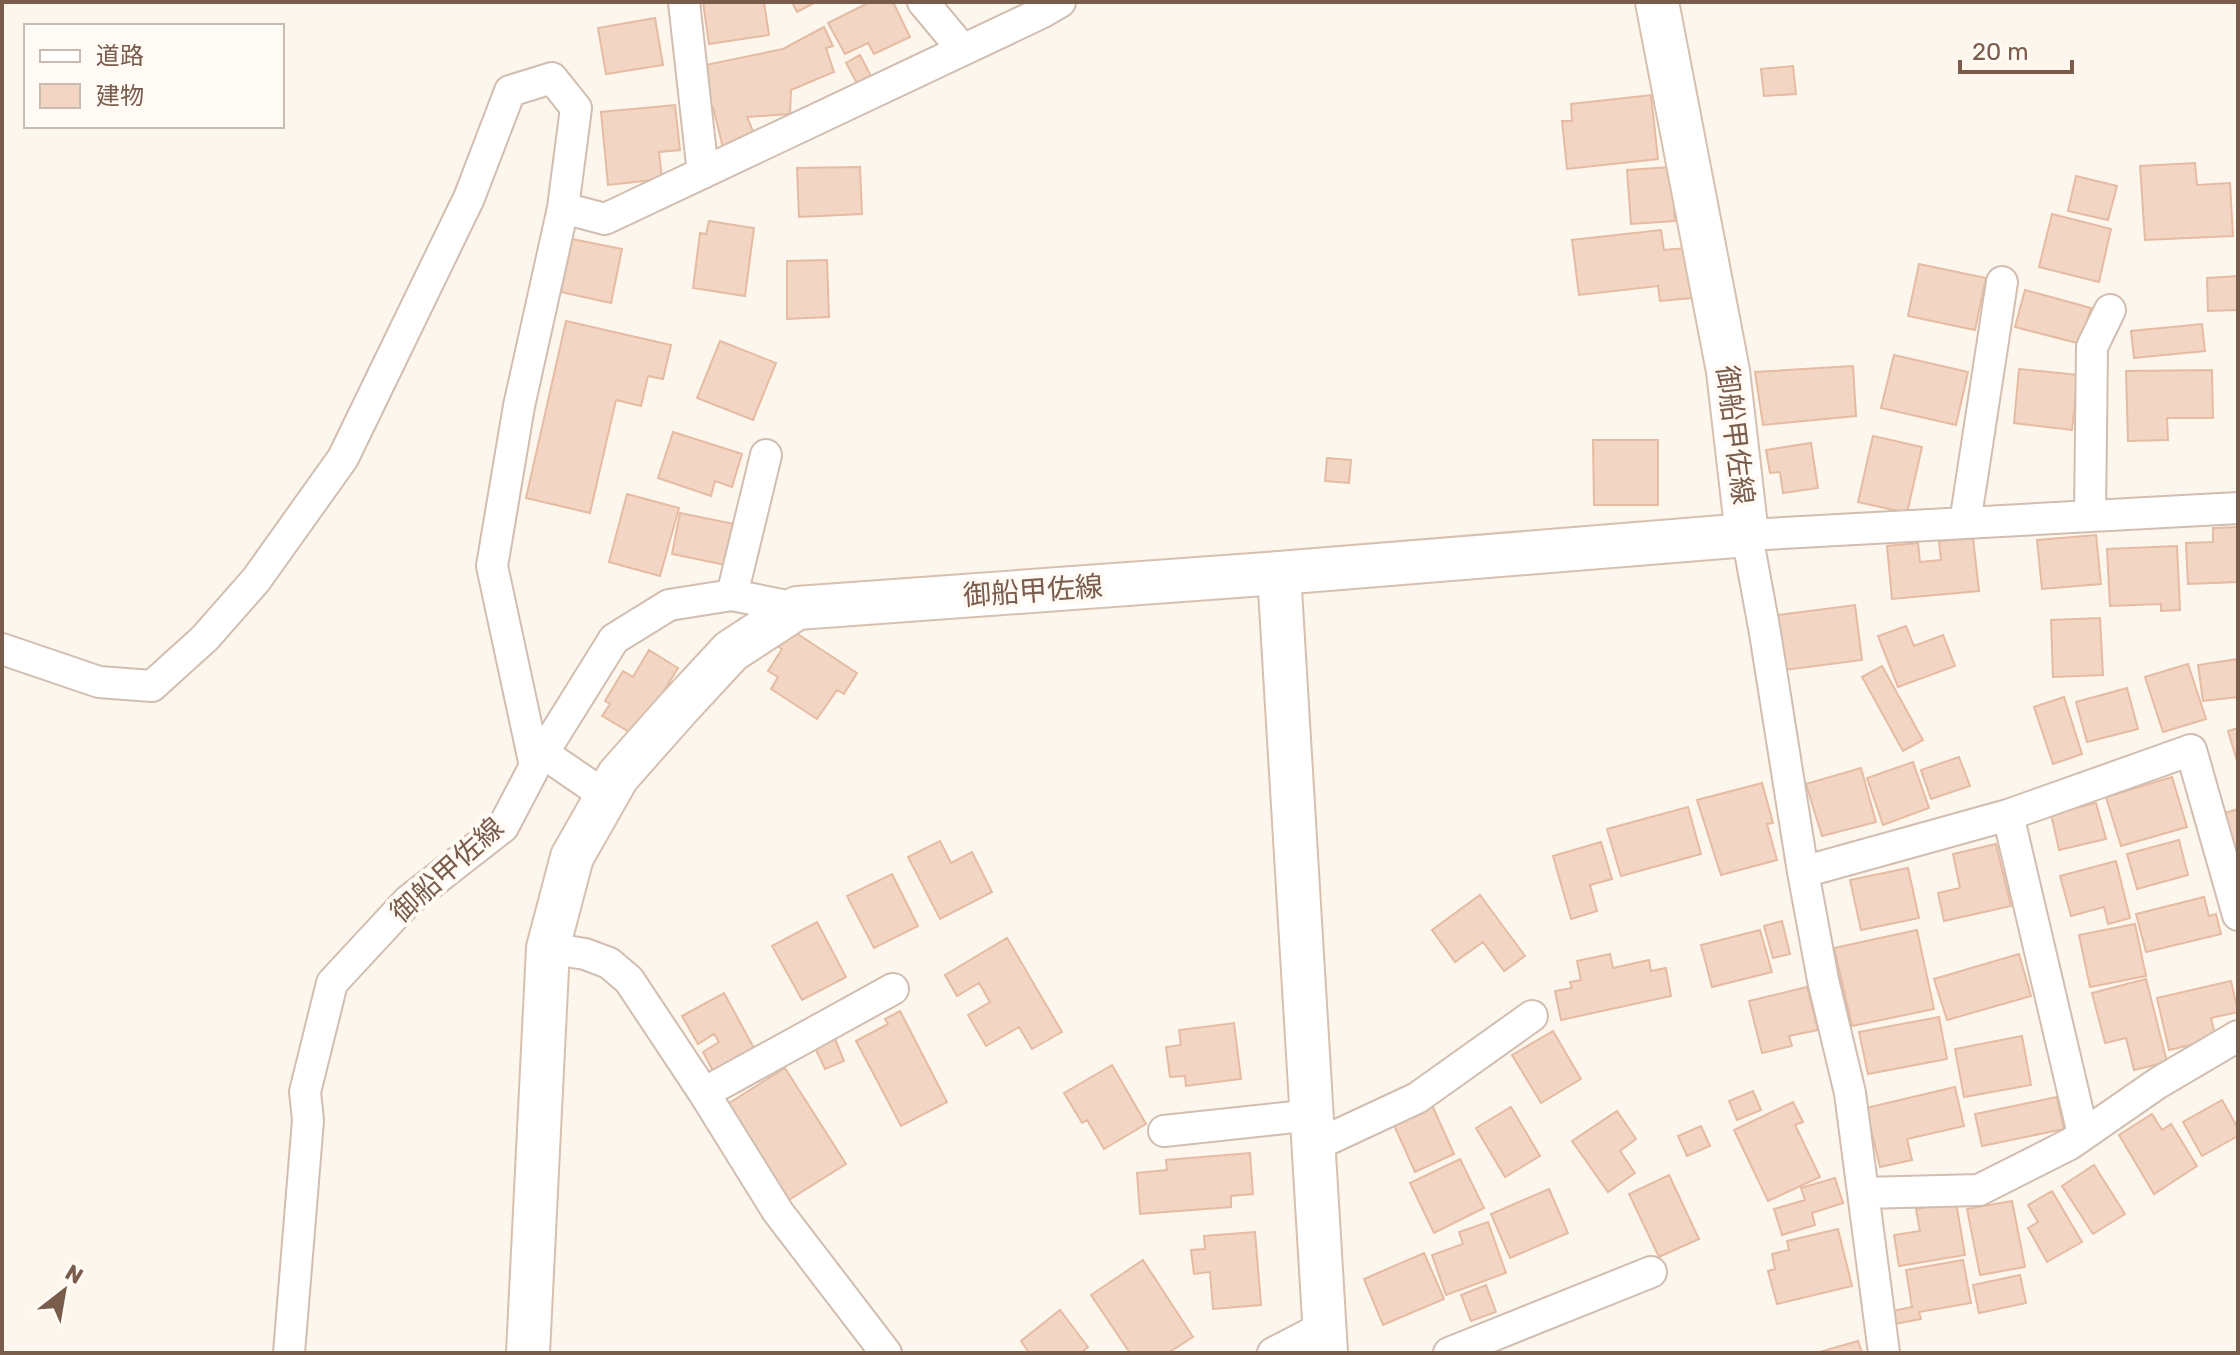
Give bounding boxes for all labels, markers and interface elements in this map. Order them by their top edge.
legend [24,24,284,128]
scale bar [1960,24,2072,74]
text: 20 m [1972,38,2029,66]
text: 道路 [96,42,144,70]
text: 建物 [96,82,144,110]
street label: 御船甲佐線 [1710,364,1760,506]
street label: 御船甲佐線 [962,570,1104,612]
street label: 御船甲佐線 [384,811,510,929]
north arrow [24,1251,104,1331]
text: N [60,1259,88,1290]

